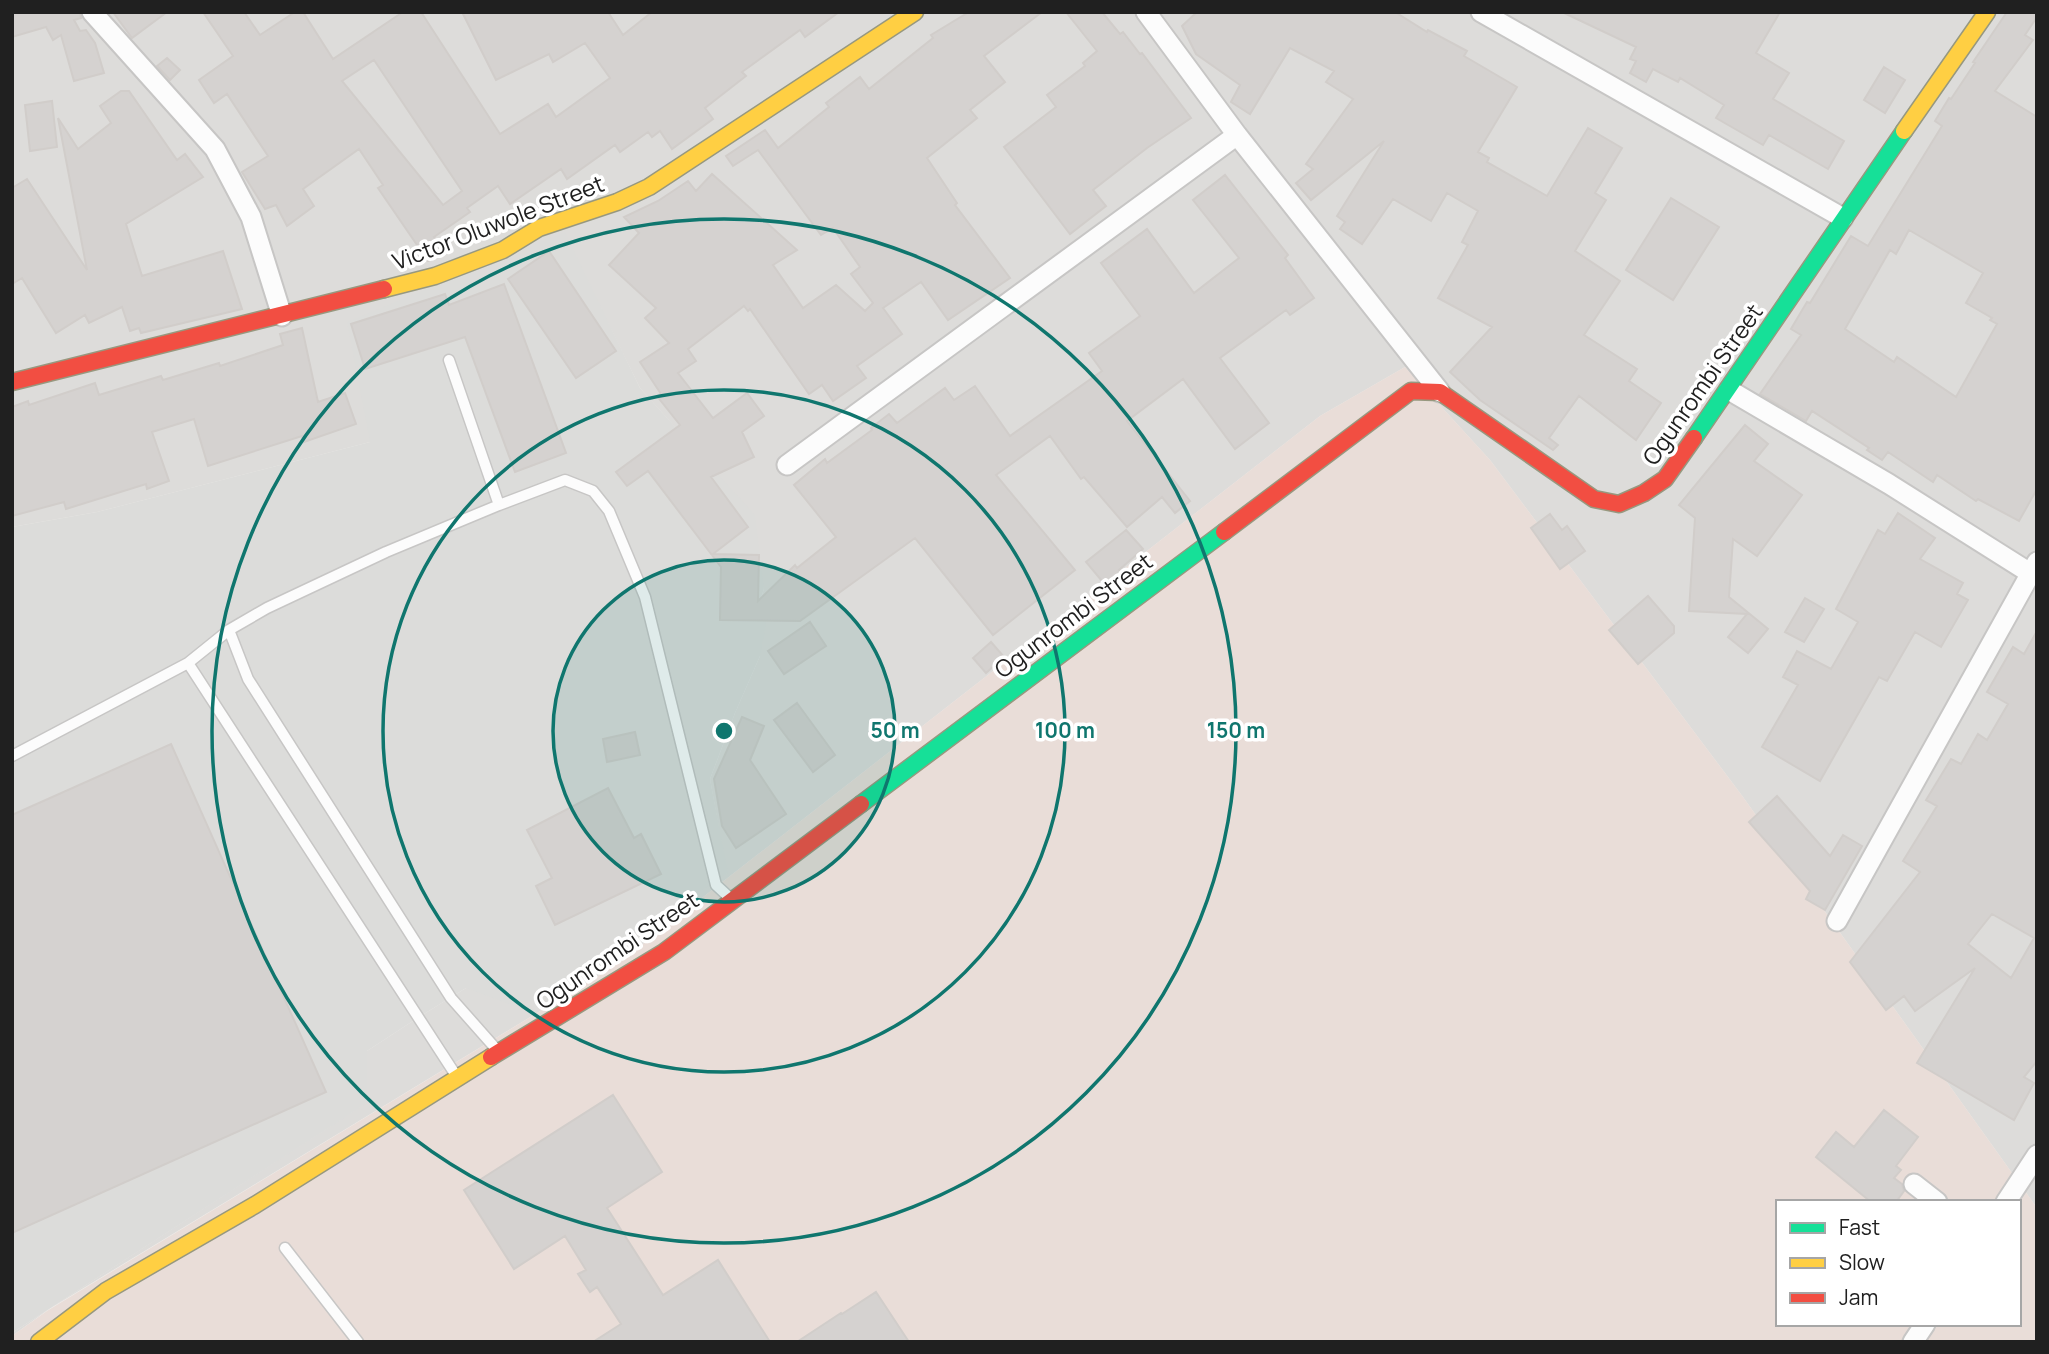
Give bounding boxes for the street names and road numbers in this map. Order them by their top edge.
street label: Victor Oluwole Street [388,167,608,277]
street label: Ogunrombi Street [1634,297,1770,471]
street label: Ogunrombi Street [988,545,1158,685]
street label: Ogunrombi Street [529,884,705,1016]

